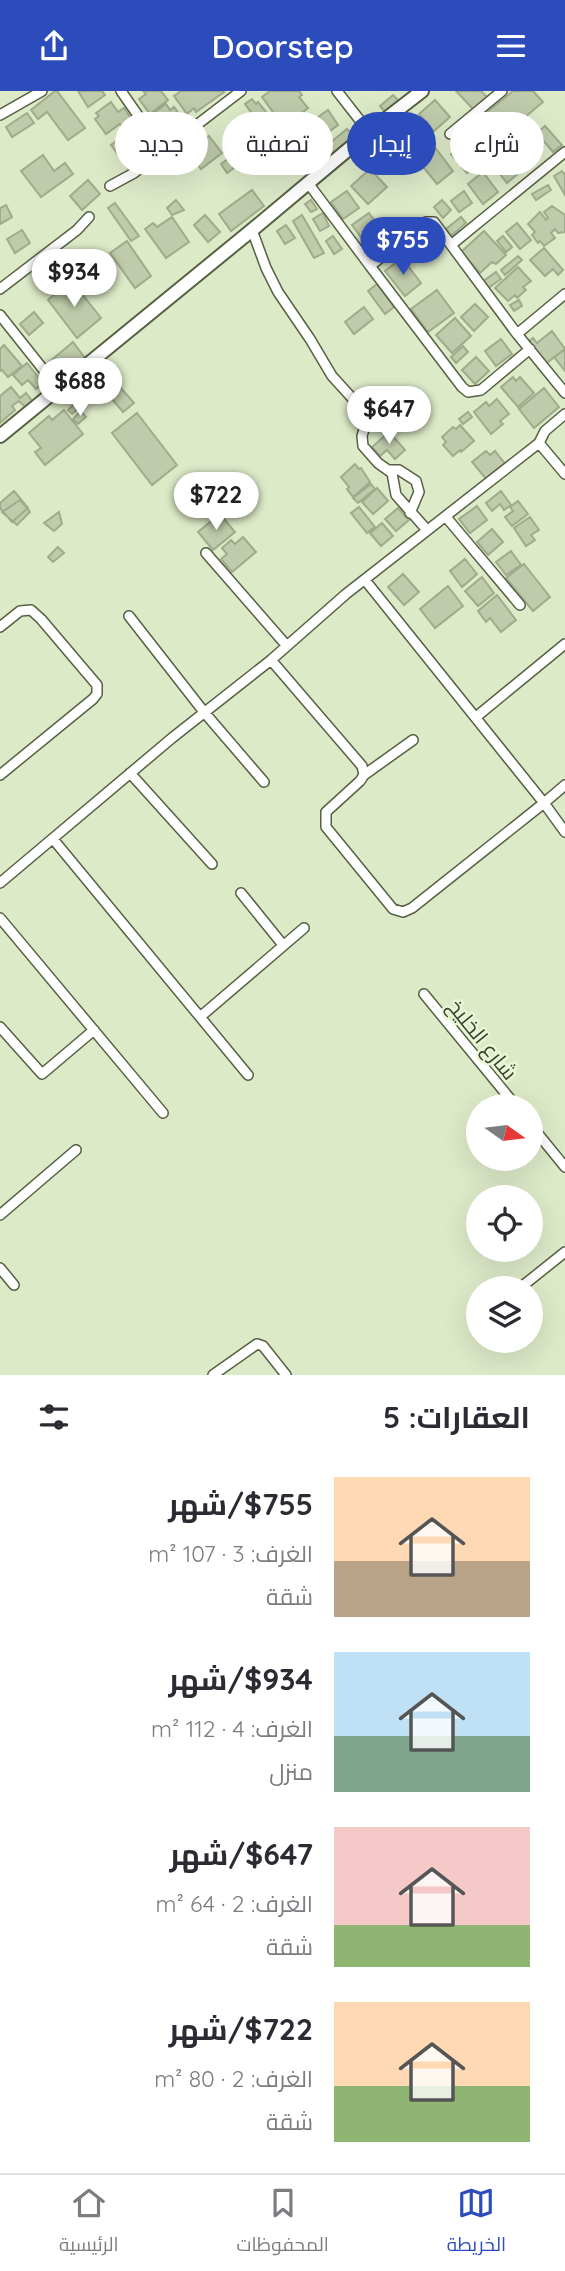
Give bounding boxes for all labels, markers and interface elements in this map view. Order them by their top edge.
text: Doorstep [211,26,354,66]
icon: share [35,27,73,65]
icon: menu [492,27,530,65]
chip: جديد [115,112,208,175]
chip: تصفية [222,112,333,175]
chip: إيجار [347,112,436,175]
chip: شراء [450,112,544,175]
pin: $755 [362,218,444,277]
text: $755 [377,225,429,254]
pin: $934 [33,249,115,309]
text: $934 [48,257,100,286]
pin: $688 [39,359,121,418]
text: $688 [54,366,106,395]
pin: $647 [348,387,430,446]
text: $647 [363,394,415,423]
pin: $722 [175,473,257,532]
text: $722 [190,480,242,509]
street label: شارع الخليخ [441,993,523,1086]
north arrow [466,1094,542,1171]
map controls [466,1094,543,1353]
button: locate [466,1185,543,1262]
button: layers [466,1276,543,1353]
icon: filters [35,1398,73,1436]
text: العقارات: 5 [383,1398,530,1436]
text: $755/شهر [168,1485,313,1523]
icon: home [390,1505,474,1589]
text: الغرف: 3 · 107 m² [148,1539,313,1568]
text: شقة [266,1582,313,1611]
text: $934/شهر [169,1660,313,1698]
icon: home [390,1680,474,1764]
text: الغرف: 4 · 112 m² [151,1714,313,1743]
text: منزل [269,1757,313,1786]
text: $647/شهر [170,1835,313,1873]
icon: home [390,1855,474,1939]
text: الغرف: 2 · 64 m² [155,1889,313,1918]
text: شقة [266,1932,313,1961]
text: $722/شهر [169,2010,313,2048]
icon: home [390,2030,474,2114]
text: الغرف: 2 · 80 m² [154,2064,313,2093]
text: شقة [266,2107,313,2136]
tab: الرئيسية [59,2184,119,2262]
tab: المحفوظات [236,2184,329,2262]
tab: الخريطة [447,2184,506,2262]

